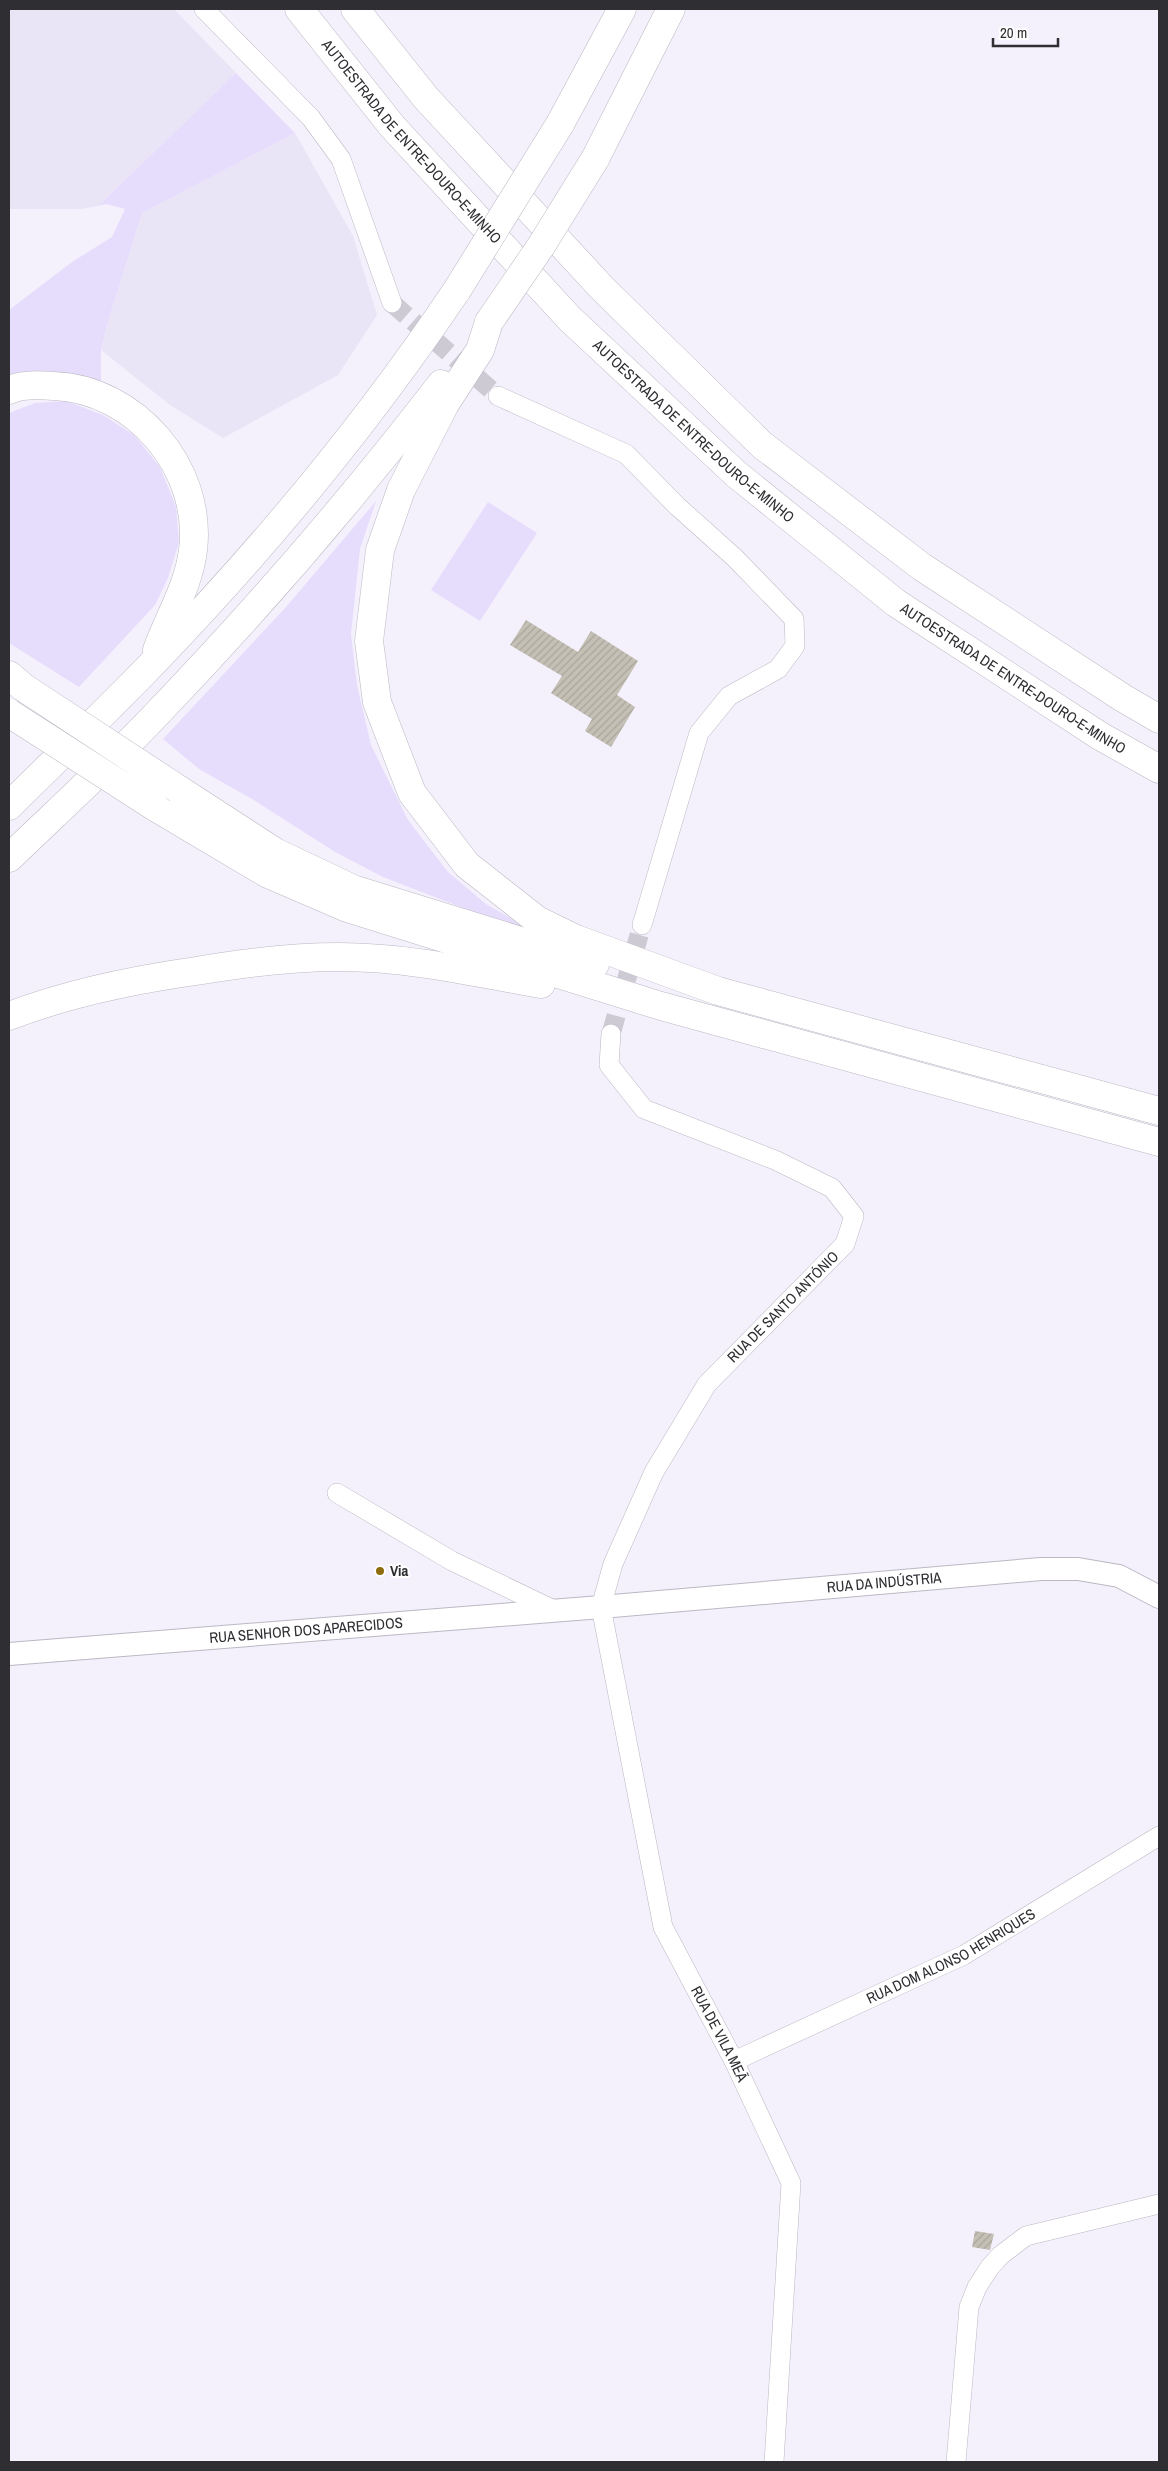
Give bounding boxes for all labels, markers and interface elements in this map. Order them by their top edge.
scale bar [993,15,1058,47]
text: 20 m [1000,22,1027,43]
street label: AUTOESTRADA DE ENTRE-DOURO-E-MINHO [317,34,506,248]
street label: AUTOESTRADA DE ENTRE-DOURO-E-MINHO [588,334,799,527]
street label: AUTOESTRADA DE ENTRE-DOURO-E-MINHO [896,597,1130,758]
street label: RUA DE SANTO ANTÓNIO [722,1246,843,1367]
place label: Via [390,1560,408,1581]
marker: Via [374,1565,386,1577]
street label: RUA DA INDÚSTRIA [826,1567,943,1597]
street label: RUA SENHOR DOS APARECIDOS [208,1612,404,1648]
street label: RUA DOM ALONSO HENRIQUES [863,1903,1039,2009]
street label: RUA DE VILA MEÃ [686,1982,754,2086]

